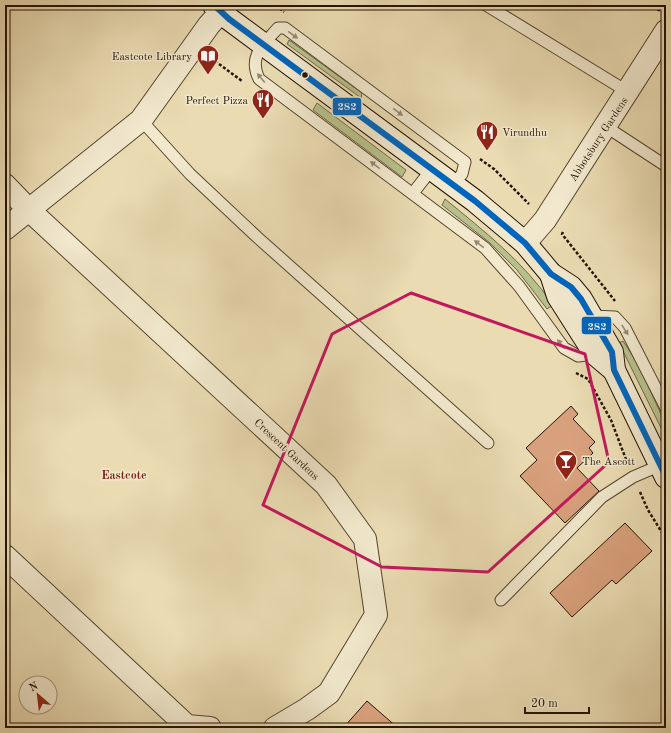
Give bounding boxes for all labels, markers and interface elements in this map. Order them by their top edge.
one-way arrow [288,30,299,39]
library icon: Eastcote Library [195,43,221,76]
place label: Eastcote Library [112,52,192,63]
unlabelled marker [300,70,310,80]
one-way arrow [257,73,265,84]
restaurant icon: Perfect Pizza [250,87,276,120]
place label: Perfect Pizza [186,96,249,107]
street label: Abbotsbury Gardens [568,96,631,184]
line badge: 282 [332,97,362,116]
text: 282 [337,102,357,113]
one-way arrow [392,108,403,116]
restaurant icon: Virundhu [474,119,500,152]
place label: Virundhu [502,128,547,139]
one-way arrow [370,161,381,169]
one-way arrow [474,240,484,248]
line badge: 282 [581,316,612,335]
text: 282 [587,322,607,333]
one-way arrow [621,325,629,335]
one-way arrow [557,338,566,349]
street label: Crescent Gardens [252,417,321,483]
bar icon: The Ascott [553,448,579,481]
place label: The Ascott [582,457,635,468]
district label: Eastcote [101,470,147,482]
north arrow [18,675,58,715]
text: N [28,680,41,694]
scale bar [525,689,589,715]
text: 20 m [531,698,558,710]

